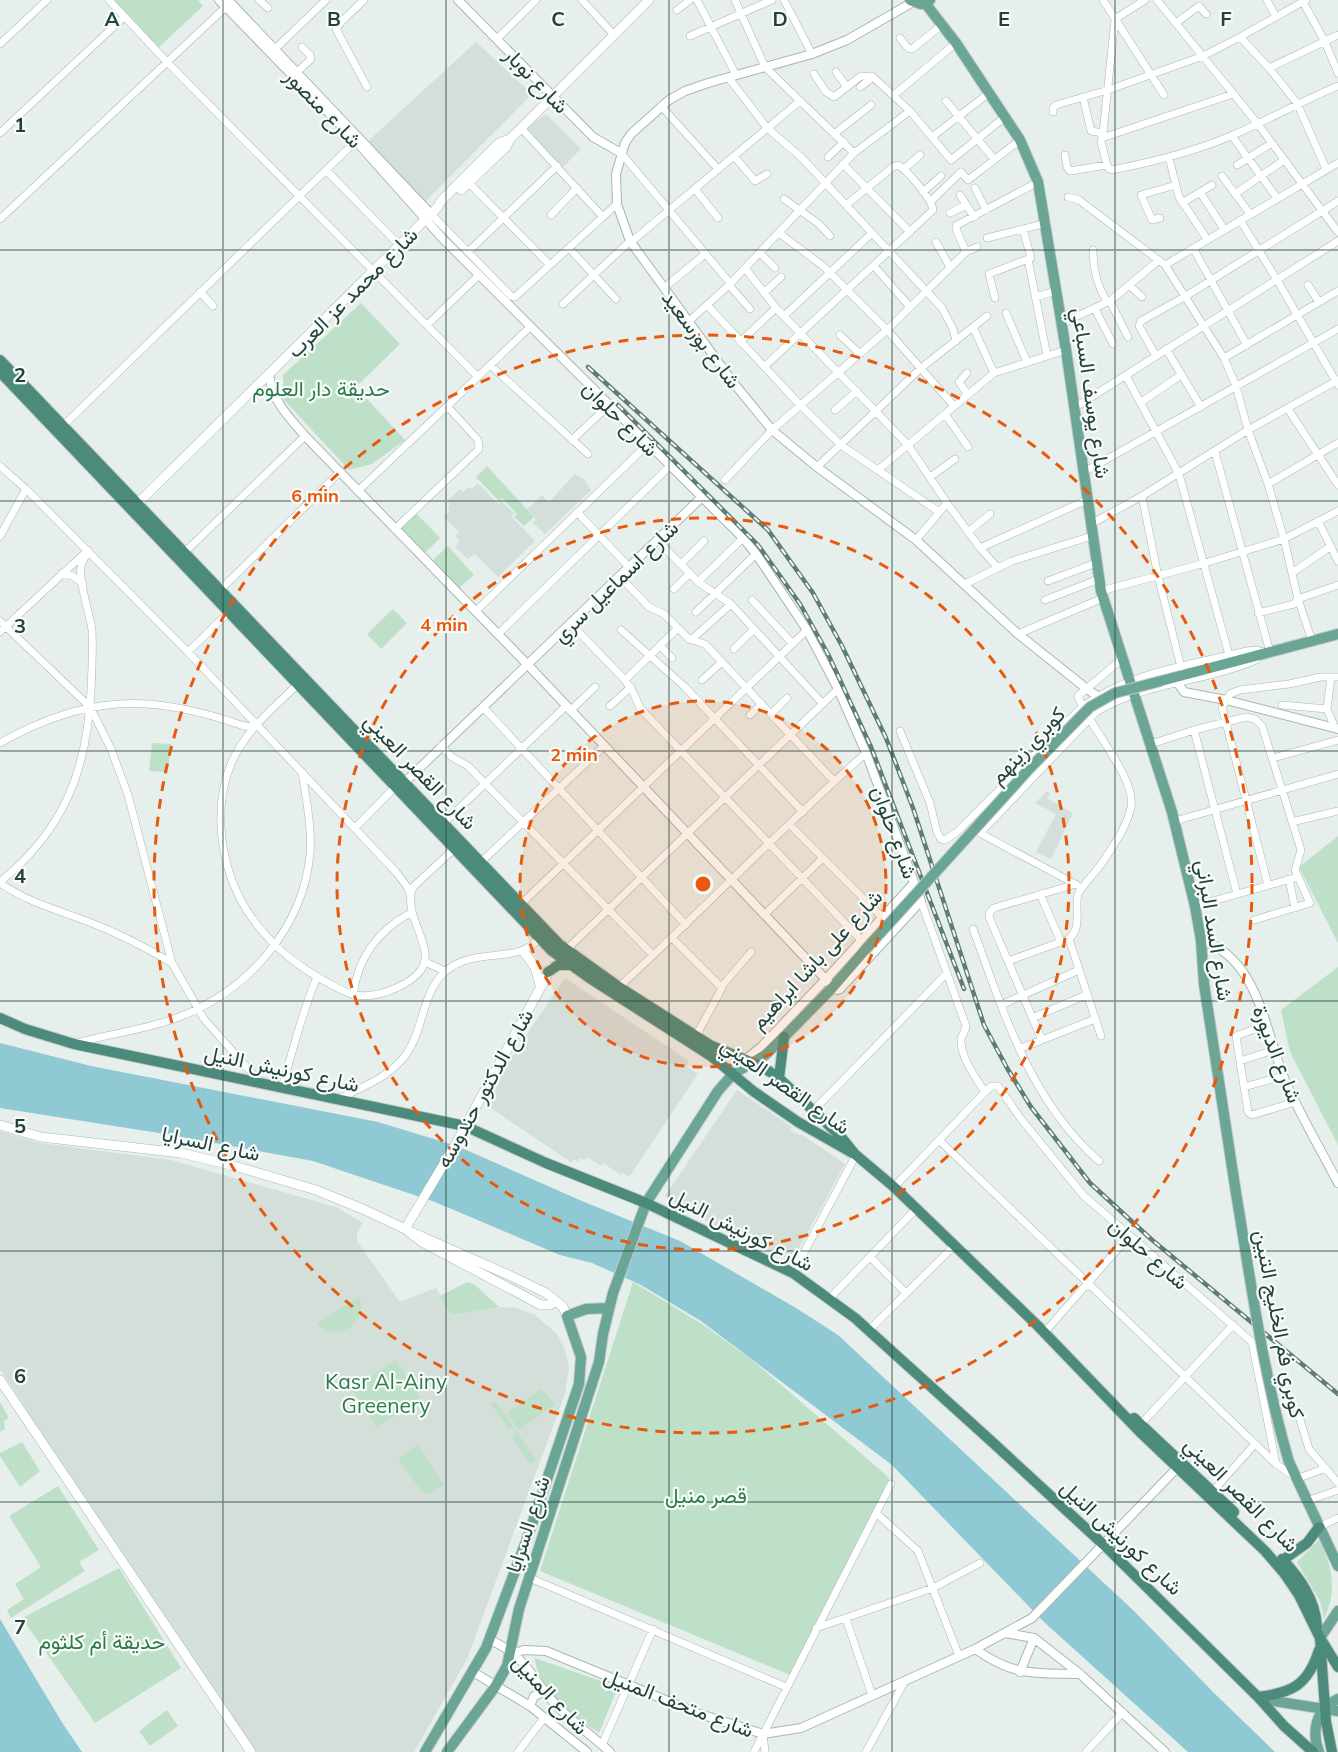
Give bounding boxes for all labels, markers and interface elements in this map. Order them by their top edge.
text: A [105,6,120,31]
text: B [327,6,341,31]
text: C [551,6,565,31]
text: D [772,6,788,31]
text: E [998,6,1010,31]
text: F [1220,6,1232,31]
street label: شارع نوبار [497,41,575,120]
street label: شارع منصور [278,62,368,155]
text: 1 [14,112,26,137]
street label: شارع محمد عز العرب [281,221,424,364]
street label: شارع بورسعيد [655,285,747,394]
street label: شارع يوسف السباعي [1062,306,1117,481]
text: 2 [14,362,26,387]
park label: حديقة دار العلوم [252,375,390,403]
street label: شارع حلوان [576,375,664,463]
text: 6 min [291,484,339,507]
street label: شارع اسماعيل سري [547,514,687,651]
text: 3 [14,613,26,638]
text: 4 min [420,613,468,636]
street label: كوبري زينهم [984,701,1074,793]
street label: شارع القصر العيني [355,707,483,838]
text: 2 min [550,743,598,766]
street label: شارع حلوان [864,782,924,883]
street label: شارع السد البراني [1186,858,1239,1003]
text: 4 [14,863,26,888]
centre of rings [693,874,713,894]
street label: شارع على باشا ابراهيم [744,884,889,1036]
street label: شارع الديورة [1246,1002,1308,1107]
street label: شارع الدكتور حندوسه [430,1004,540,1173]
street label: شارع القصر العيني [713,1031,856,1143]
street label: شارع كورنيش النيل [202,1039,362,1099]
text: 5 [14,1113,26,1138]
street label: شارع السرايا [159,1120,263,1168]
street label: شارع كورنيش النيل [665,1182,818,1278]
street label: شارع حلوان [1103,1211,1194,1296]
street label: كوبري فم الخليج التبين [1244,1228,1311,1421]
text: 6 [14,1363,26,1388]
park label: Kasr Al-Ainy Greenery [325,1368,447,1418]
street label: شارع القصر العيني [1176,1431,1305,1560]
street label: شارع السرايا [499,1472,557,1576]
street label: شارع كورنيش النيل [1054,1474,1188,1602]
park label: قصر منيل [665,1482,747,1509]
text: 7 [14,1614,26,1639]
park label: حديقة أم كلثوم [39,1628,165,1656]
street label: شارع المنيل [506,1649,595,1741]
street label: شارع متحف المنيل [600,1662,758,1744]

